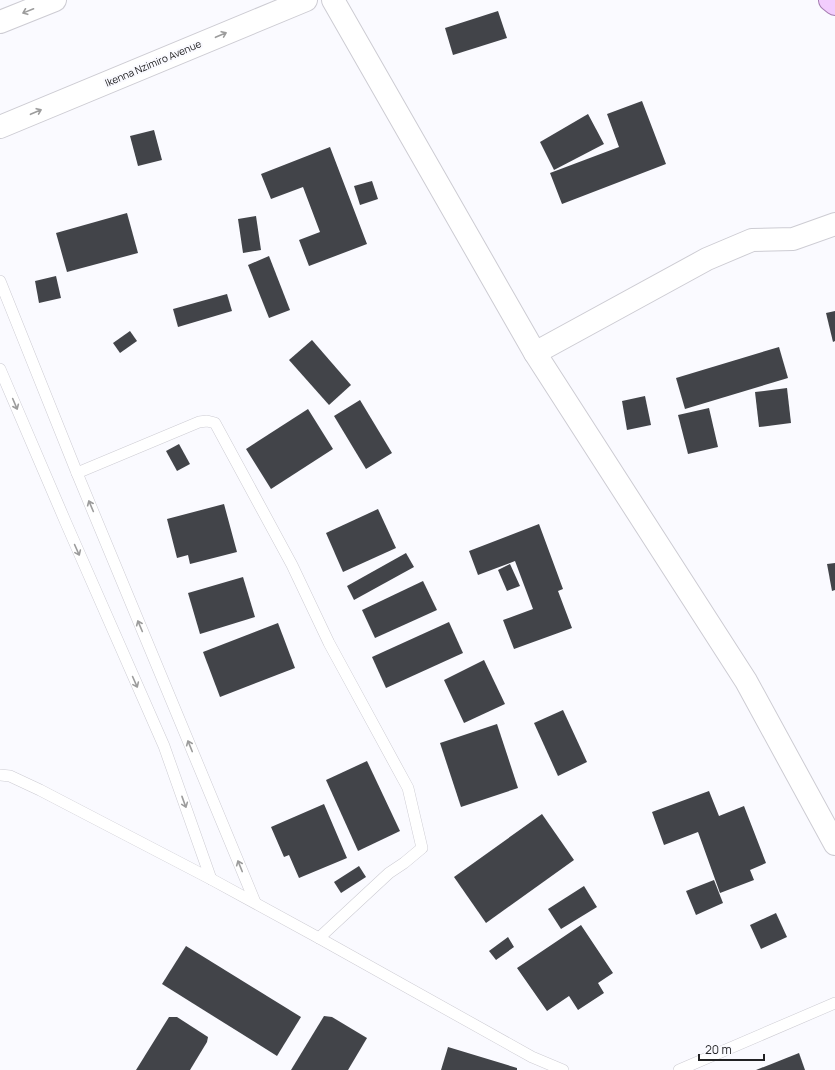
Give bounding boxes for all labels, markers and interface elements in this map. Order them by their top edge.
one-way arrow [22,8,34,15]
one-way arrow [214,31,226,39]
street label: Ikenna Nzimiro Avenue [103,36,203,90]
one-way arrow [30,108,42,115]
one-way arrow [12,398,19,410]
one-way arrow [86,500,94,512]
one-way arrow [74,543,81,555]
one-way arrow [136,620,144,632]
one-way arrow [132,675,140,687]
one-way arrow [186,740,194,752]
one-way arrow [181,795,188,808]
one-way arrow [235,861,243,873]
scale bar [699,1036,764,1062]
text: 20 m [705,1041,732,1058]

